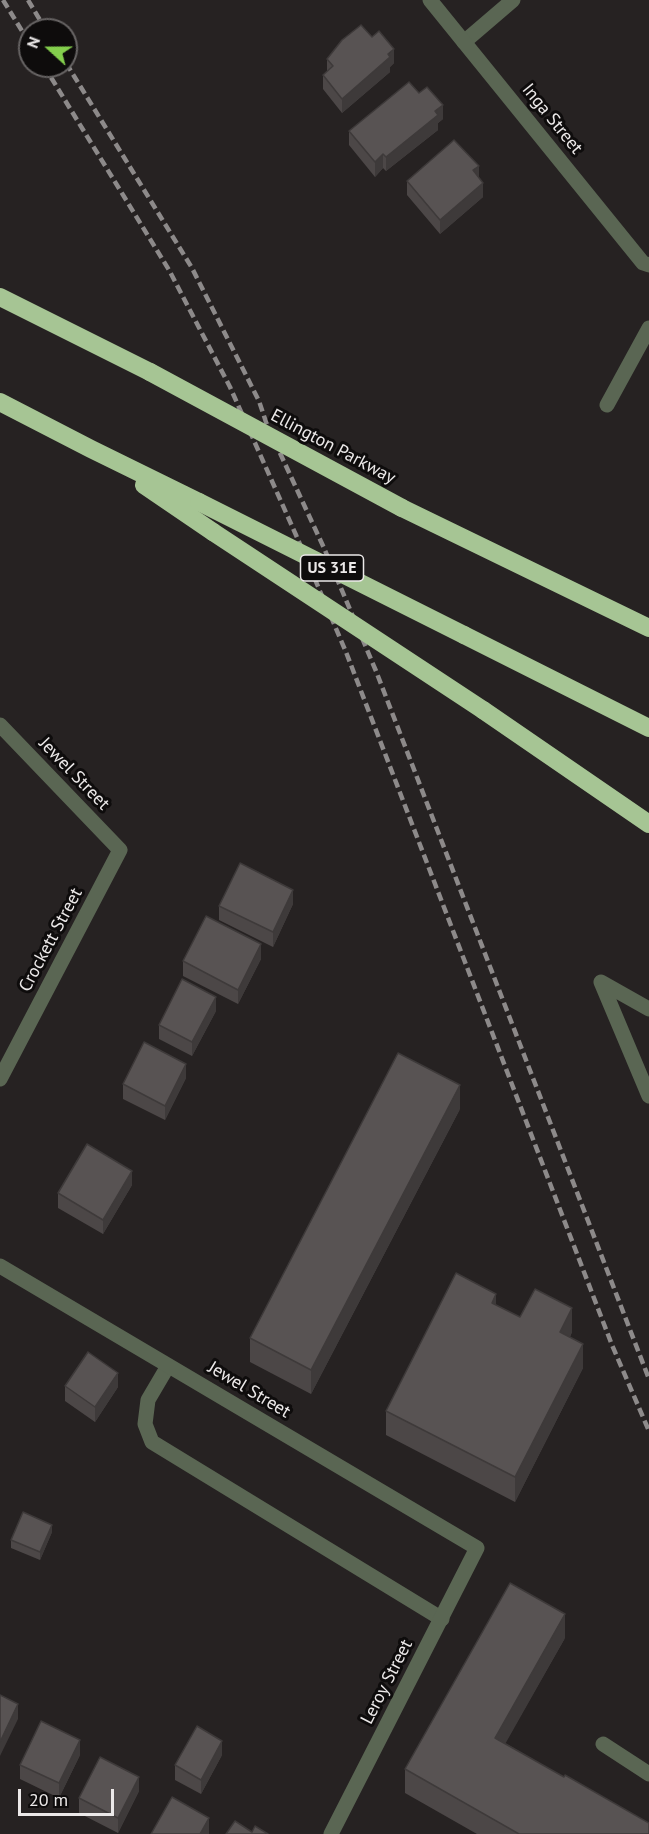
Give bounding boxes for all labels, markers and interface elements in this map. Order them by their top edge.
north arrow [18,18,78,78]
text: N [22,34,44,51]
street label: Inga Street [517,79,587,159]
street label: Ellington Parkway [267,405,399,489]
road number: US 31E [300,555,364,581]
street label: Jewel Street [34,733,114,815]
street label: Crockett Street [15,884,87,996]
street label: Jewel Street [204,1357,294,1423]
street label: Leroy Street [356,1636,418,1728]
scale bar [21,1777,117,1815]
text: 20 m [29,1788,68,1811]

